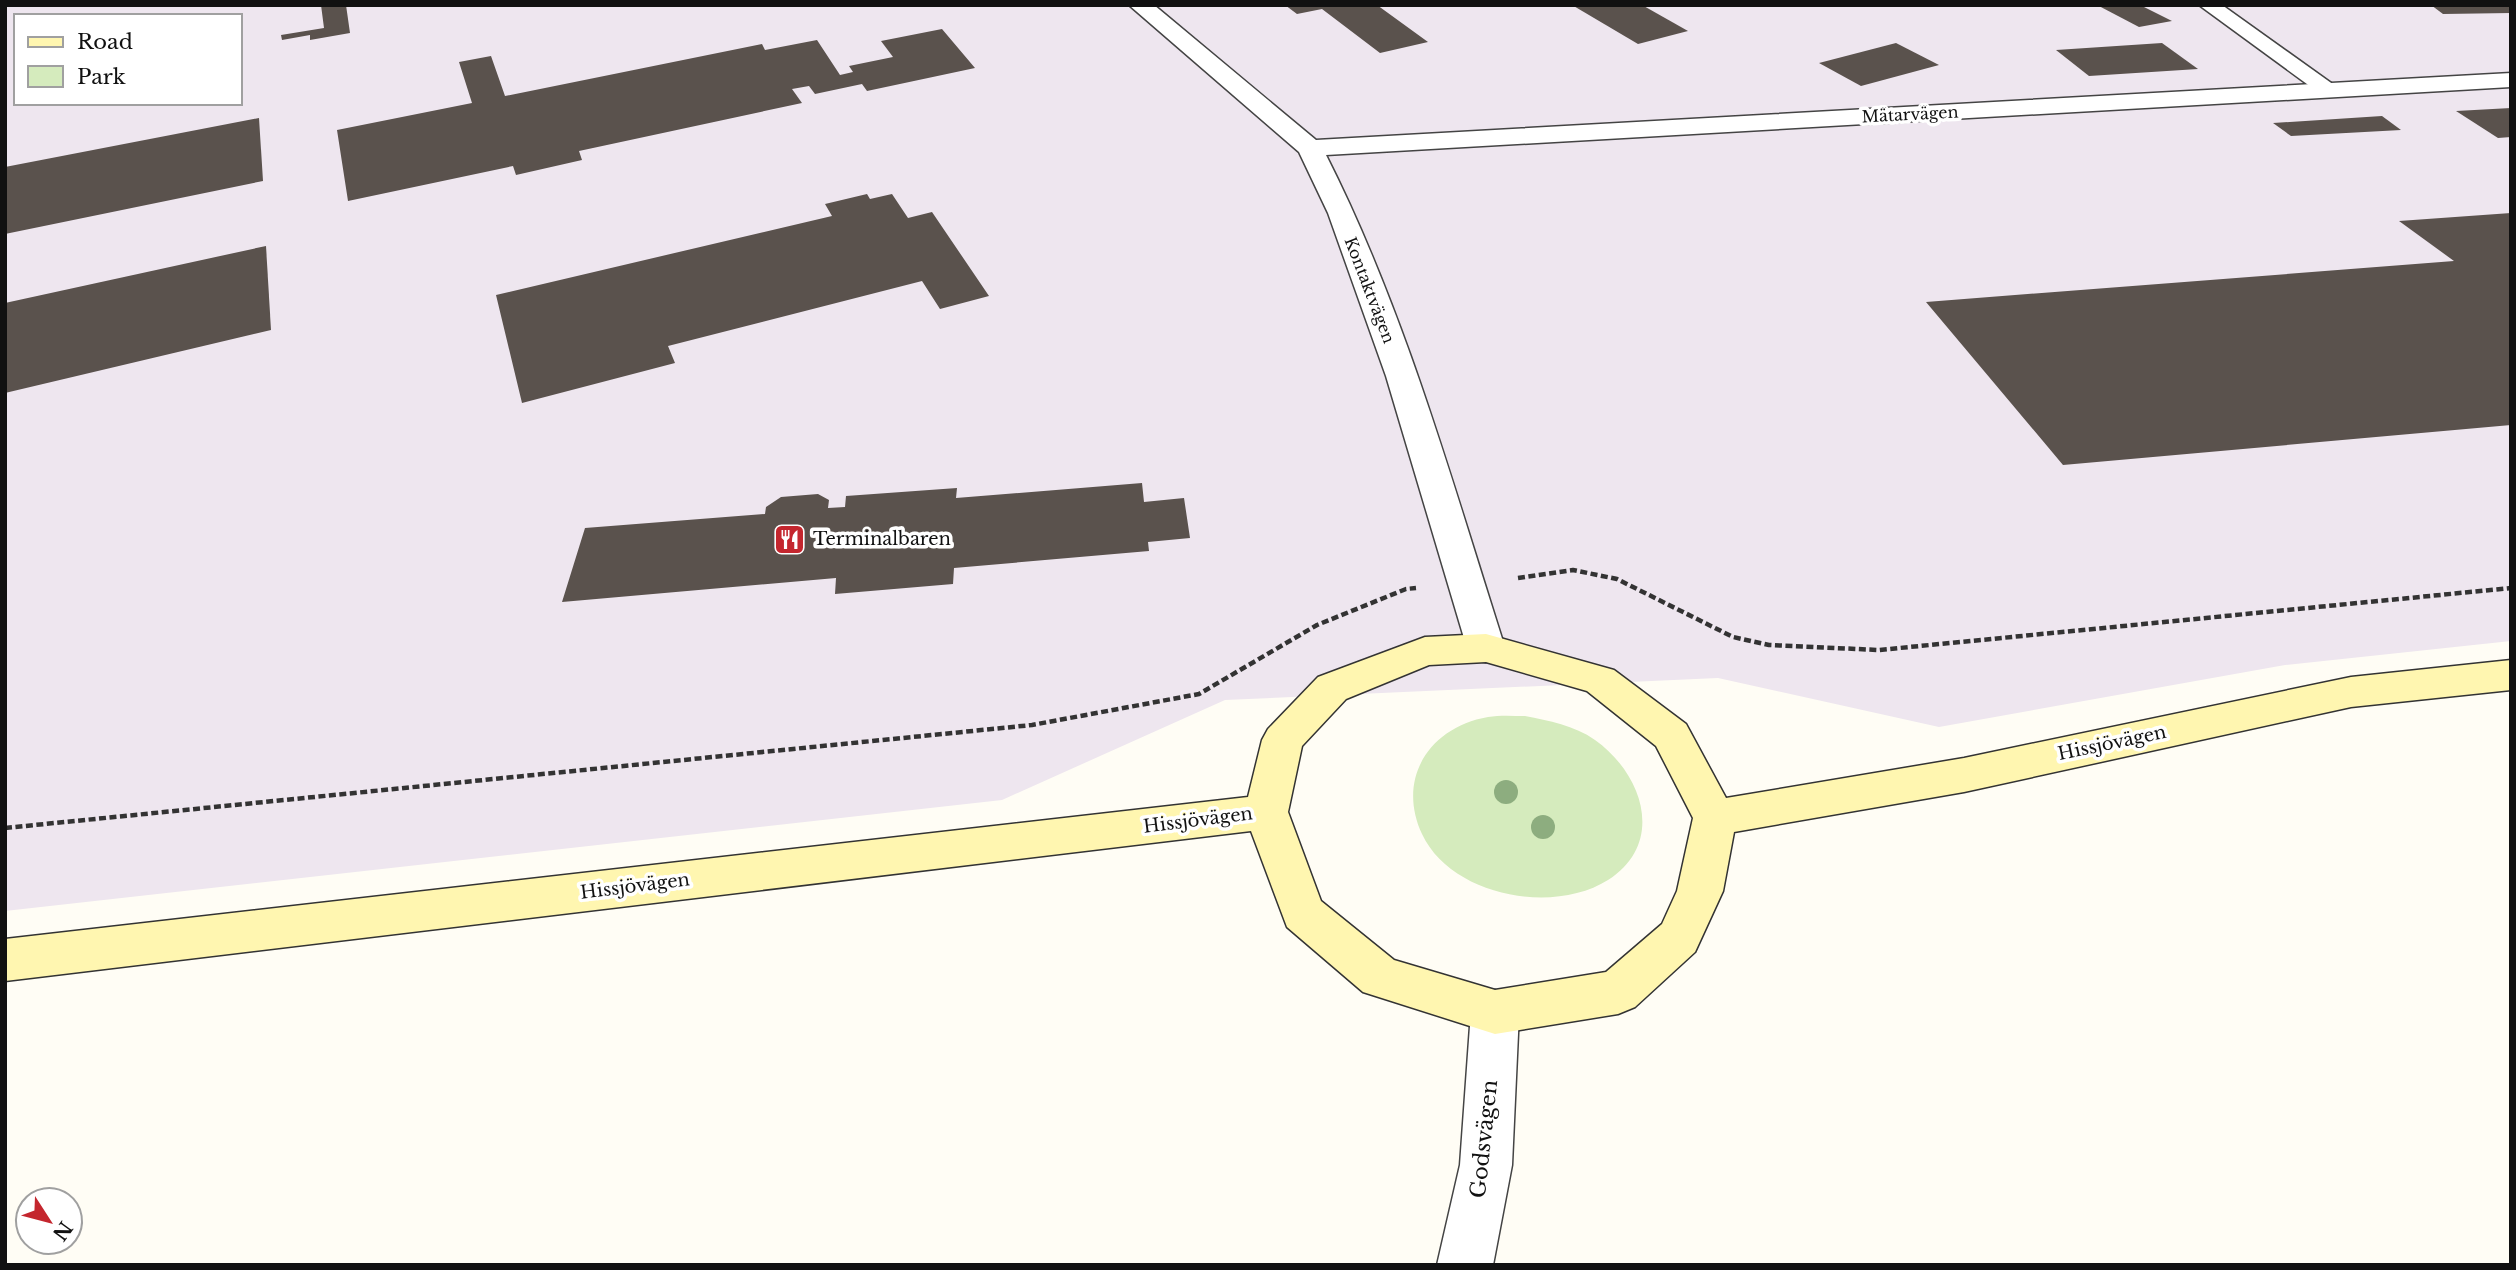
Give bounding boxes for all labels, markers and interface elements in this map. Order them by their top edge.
legend [14,14,242,105]
text: Road [77,29,133,55]
text: Park [77,64,126,90]
street label: Mätarvägen [1861,101,1959,127]
street label: Kontaktvägen [1341,234,1399,346]
restaurant icon: Terminalbaren [773,522,807,556]
place label: Terminalbaren [813,528,951,550]
street label: Hissjövägen [2056,721,2168,765]
street label: Hissjövägen [1142,802,1254,838]
street label: Hissjövägen [579,868,691,904]
street label: Godsvägen [1465,1079,1503,1199]
north arrow [14,1186,84,1256]
text: N [48,1217,77,1245]

